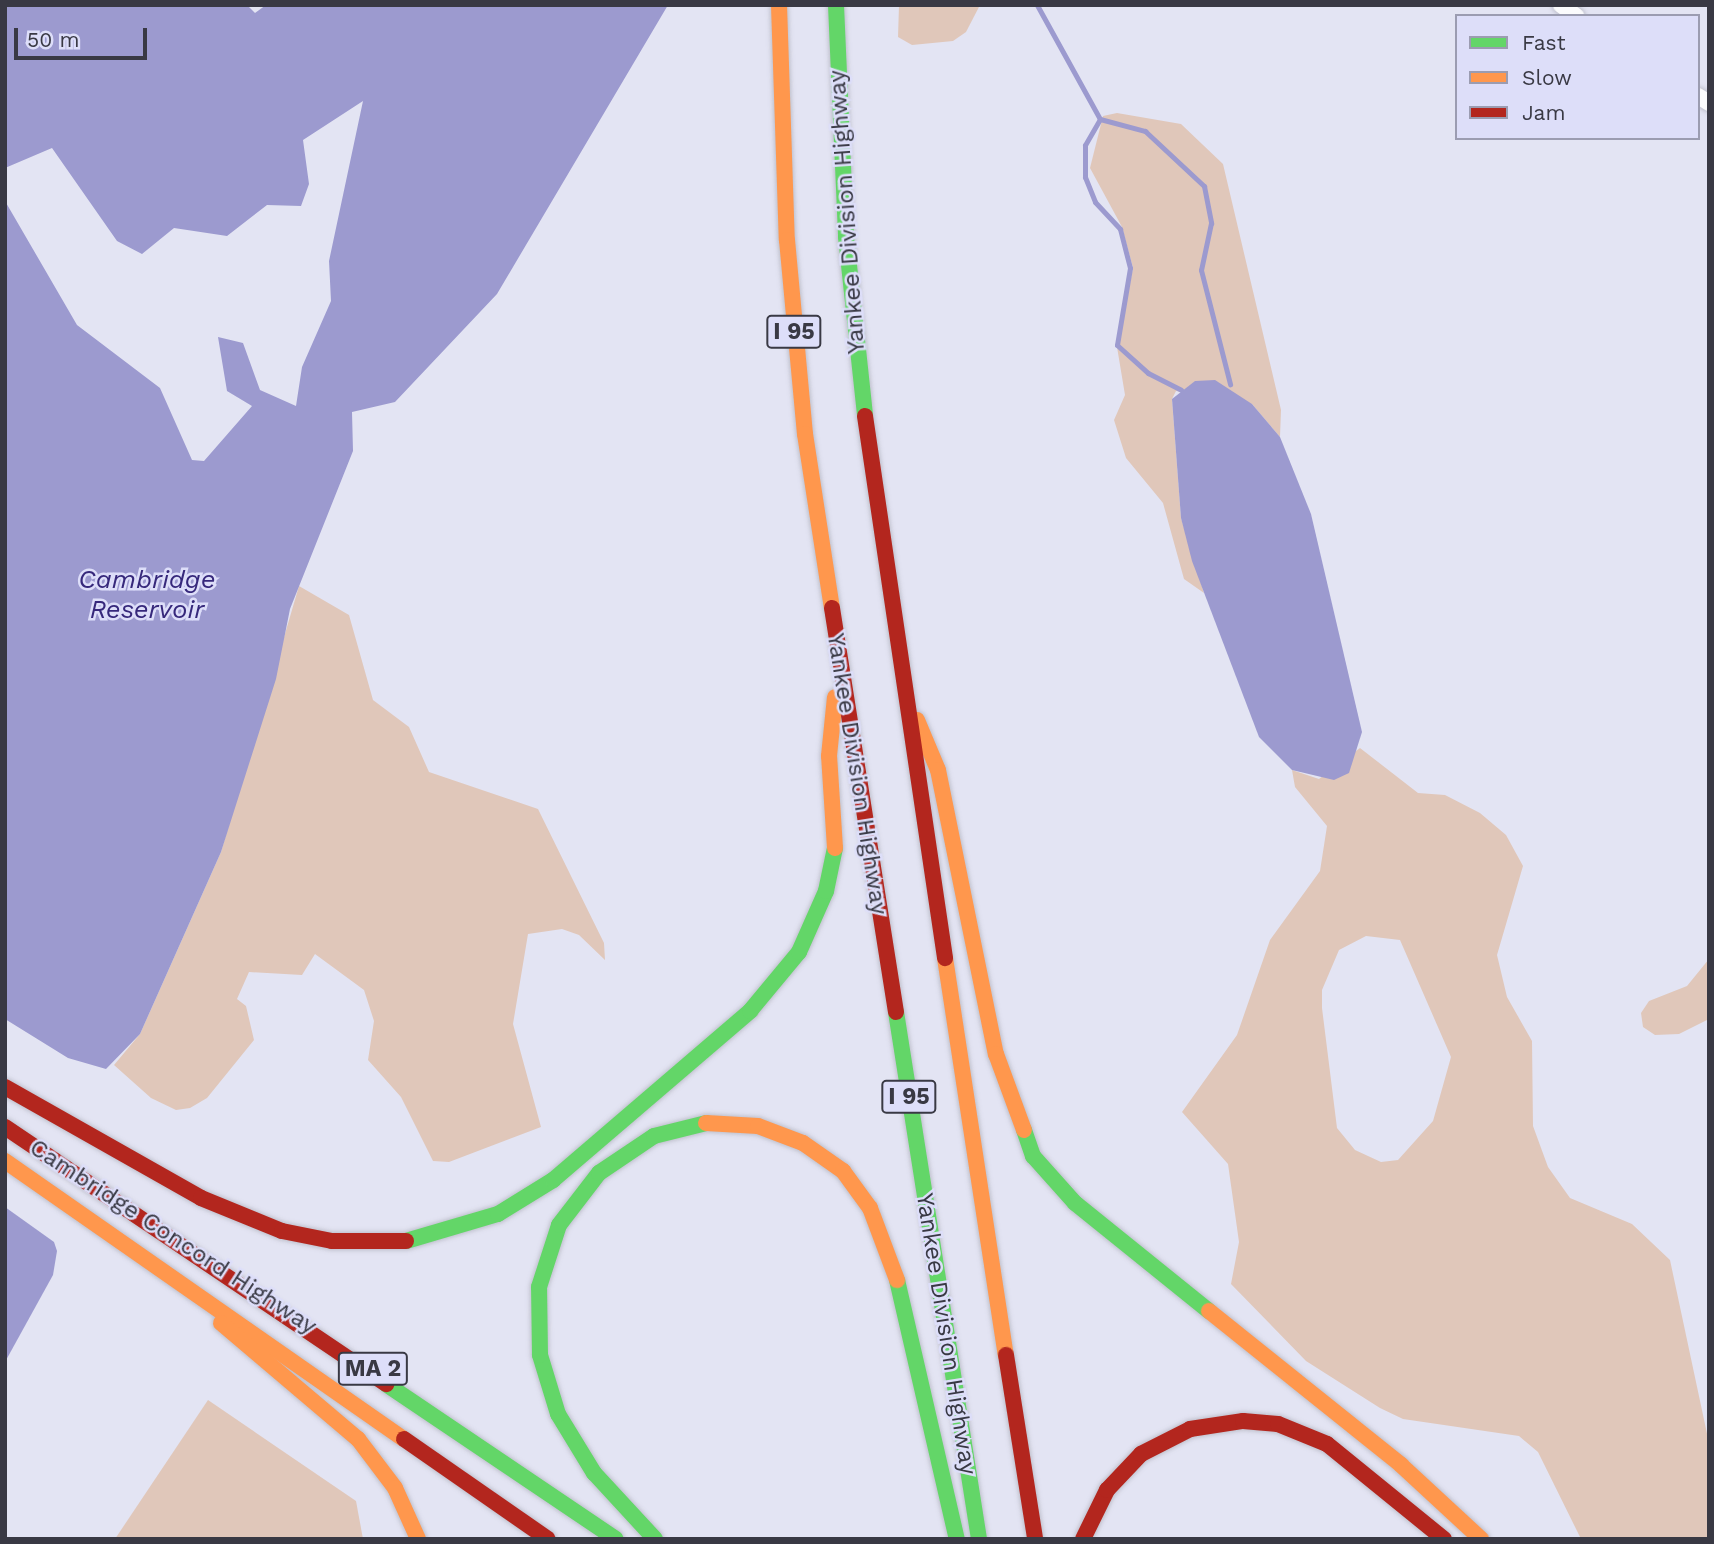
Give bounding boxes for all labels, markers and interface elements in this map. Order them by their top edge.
scale bar [18,14,150,58]
legend [1455,14,1700,140]
text: 50 m [27,27,79,52]
text: Fast [1522,30,1566,55]
text: Slow [1522,65,1572,90]
street label: Yankee Division Highway [823,69,871,355]
text: Jam [1522,100,1565,125]
road number: I 95 [766,312,822,352]
water label: Cambridge Reservoir [78,564,216,626]
street label: Yankee Division Highway [821,631,893,917]
road number: I 95 [881,1078,937,1116]
street label: Cambridge Concord Highway [24,1133,322,1341]
street label: Yankee Division Highway [910,1191,982,1477]
road number: MA 2 [336,1350,410,1388]

